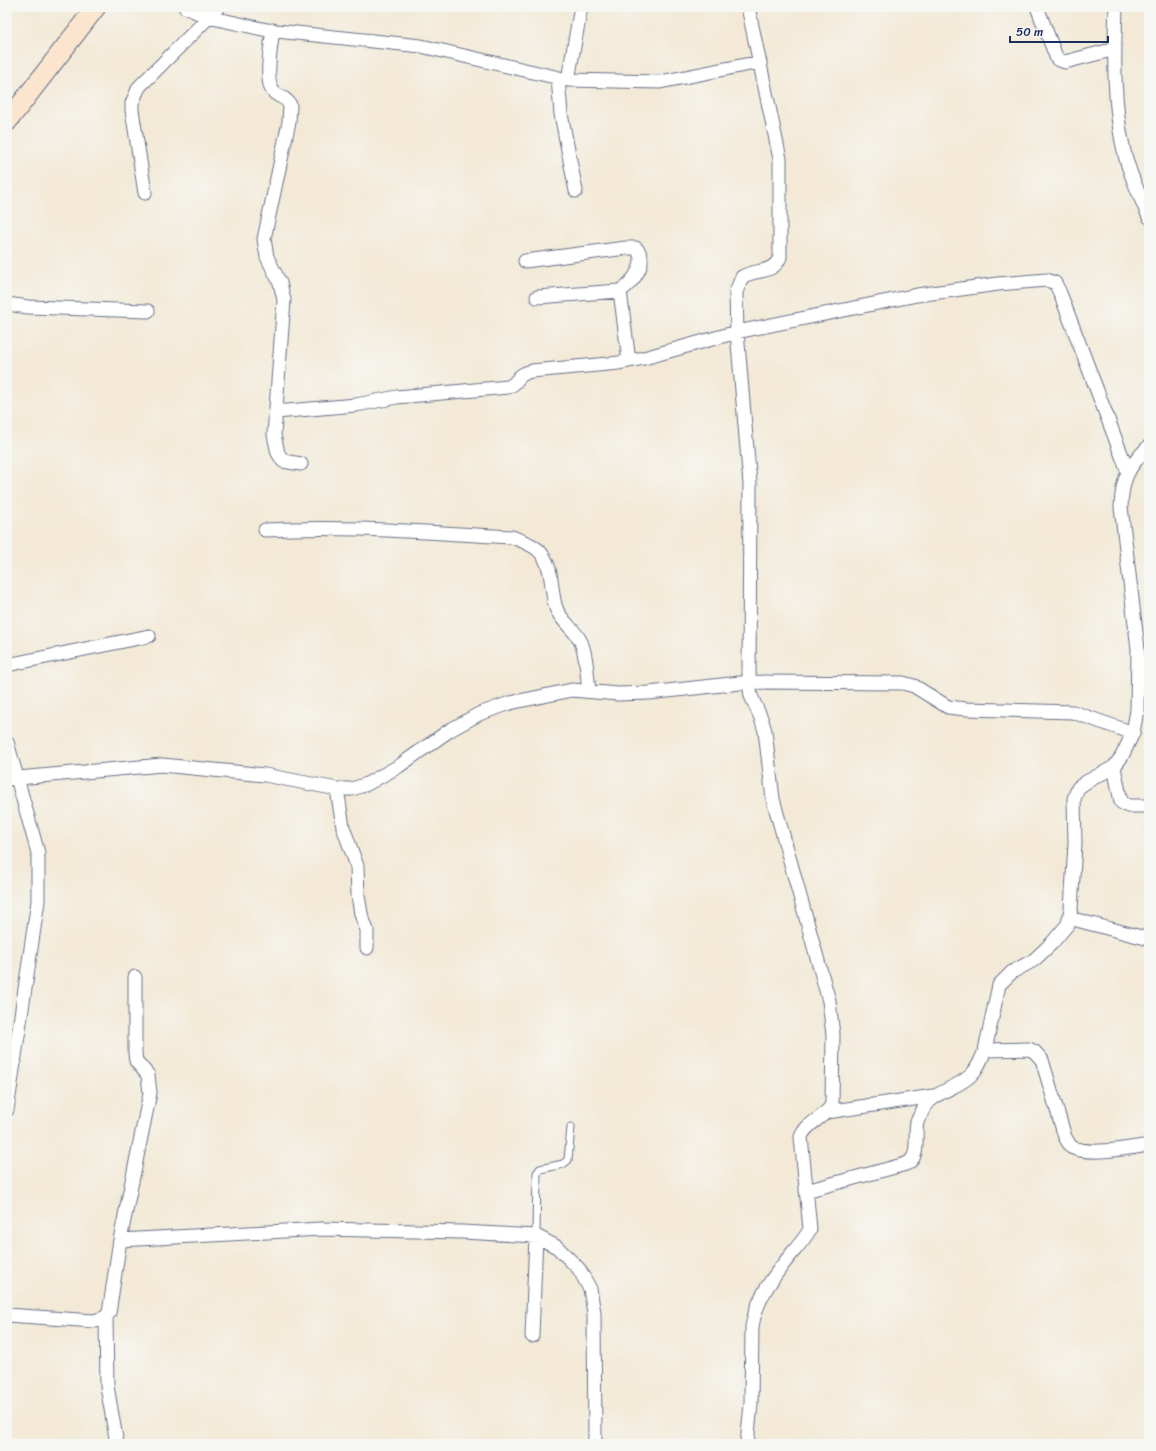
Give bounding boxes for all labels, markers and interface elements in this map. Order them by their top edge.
scale bar [1010,18,1108,44]
text: 50 m [1016,21,1043,43]

